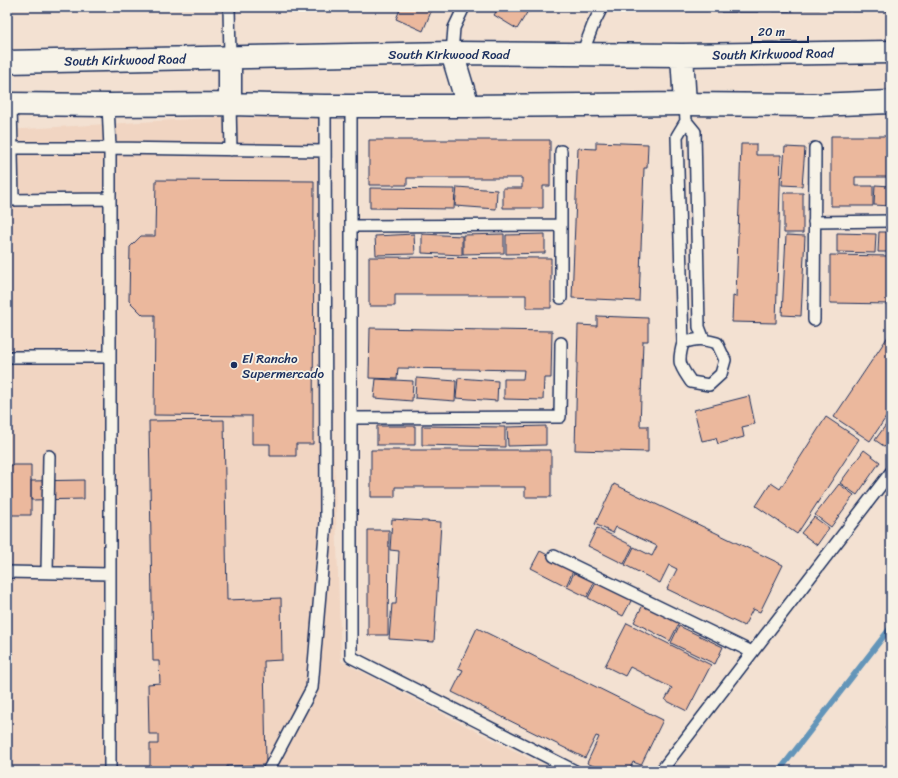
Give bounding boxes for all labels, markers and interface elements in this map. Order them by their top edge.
scale bar [752,18,808,44]
text: 20 m [758,21,785,43]
street label: South Kirkwood Road [712,41,835,67]
street label: South Kirkwood Road [388,43,511,66]
street label: South Kirkwood Road [64,47,187,73]
place label: El Rancho Supermercado [242,347,324,385]
marker: El Rancho Supermercado [229,360,239,370]

